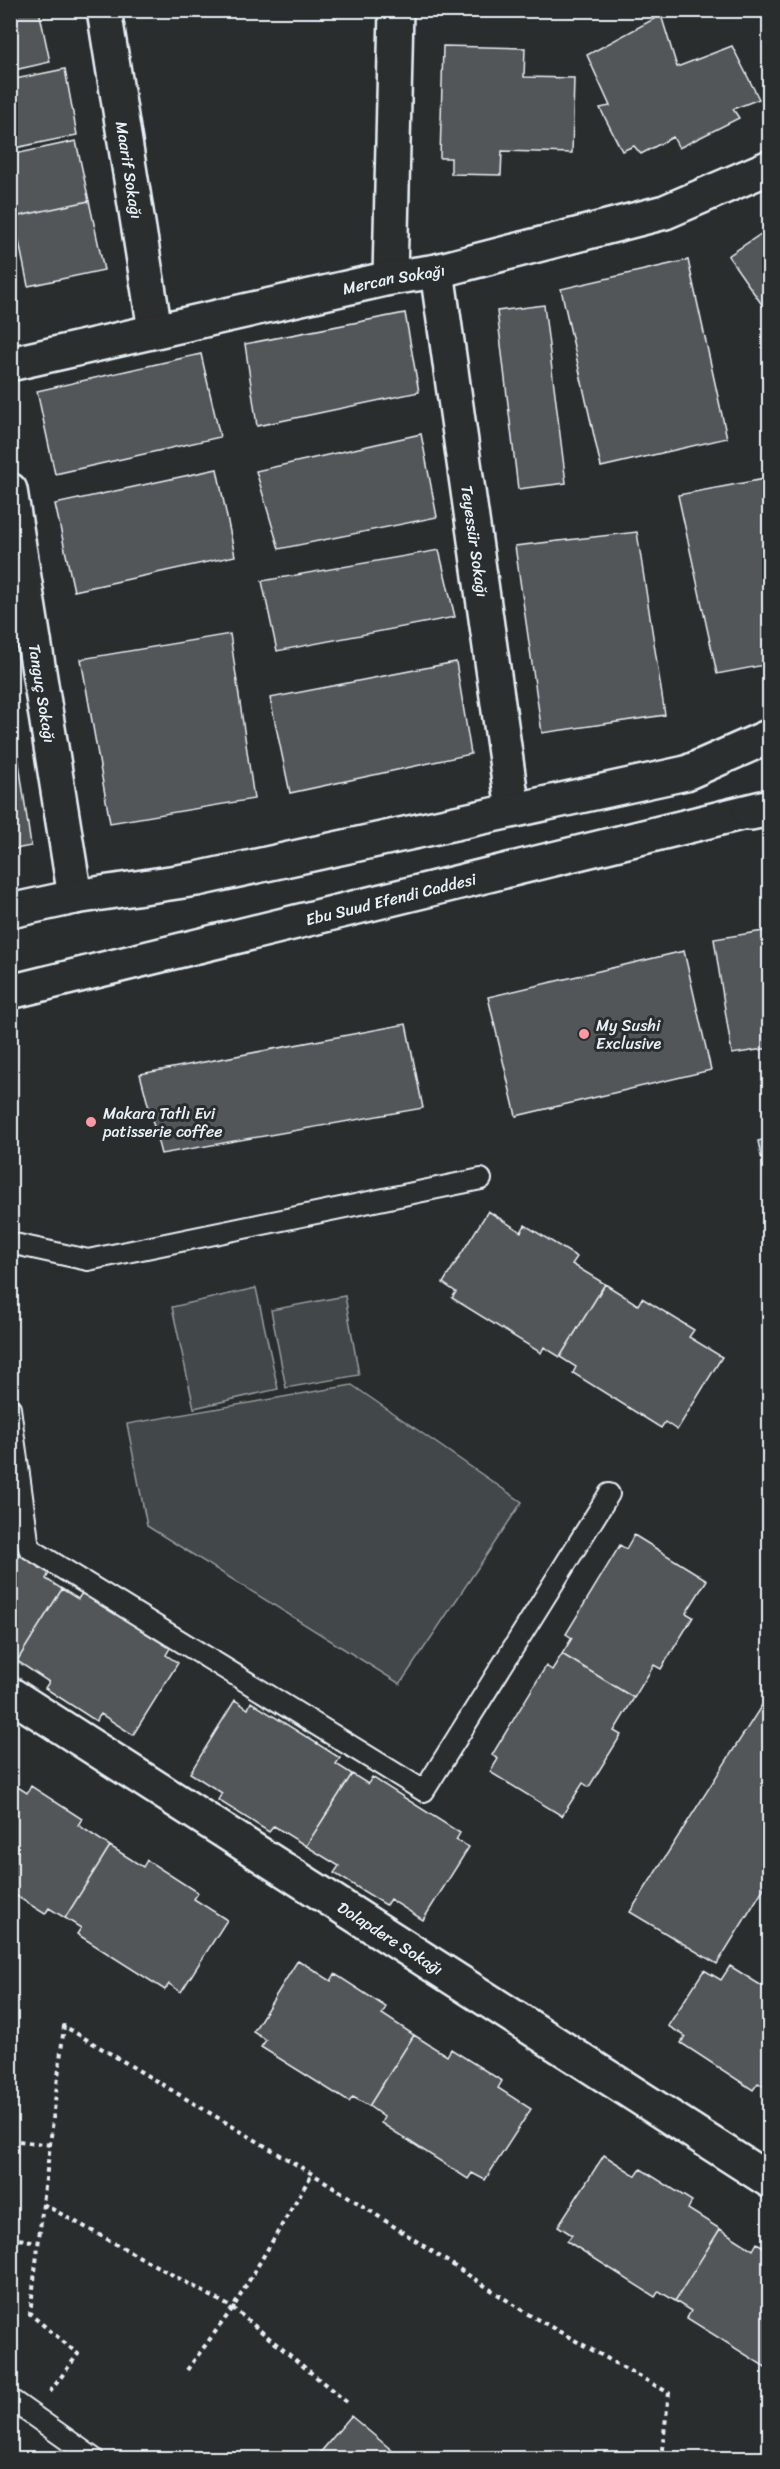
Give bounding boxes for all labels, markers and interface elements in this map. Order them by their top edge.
street label: Maarif Sokağı [107,119,152,221]
street label: Mercan Sokağı [339,255,448,303]
street label: Teyessür Sokağı [453,483,497,599]
street label: Tanguç Sokağı [20,642,65,745]
street label: Ebu Suud Efendi Caddesi [302,864,480,934]
place label: My Sushi Exclusive [596,1011,661,1058]
marker: My Sushi Exclusive [577,1027,591,1041]
place label: Makara Tatlı Evi patisserie coffee [102,1099,222,1146]
marker: Makara Tatlı Evi patisserie coffee [84,1115,98,1129]
street label: Dolapdere Sokağı [332,1893,449,1983]

